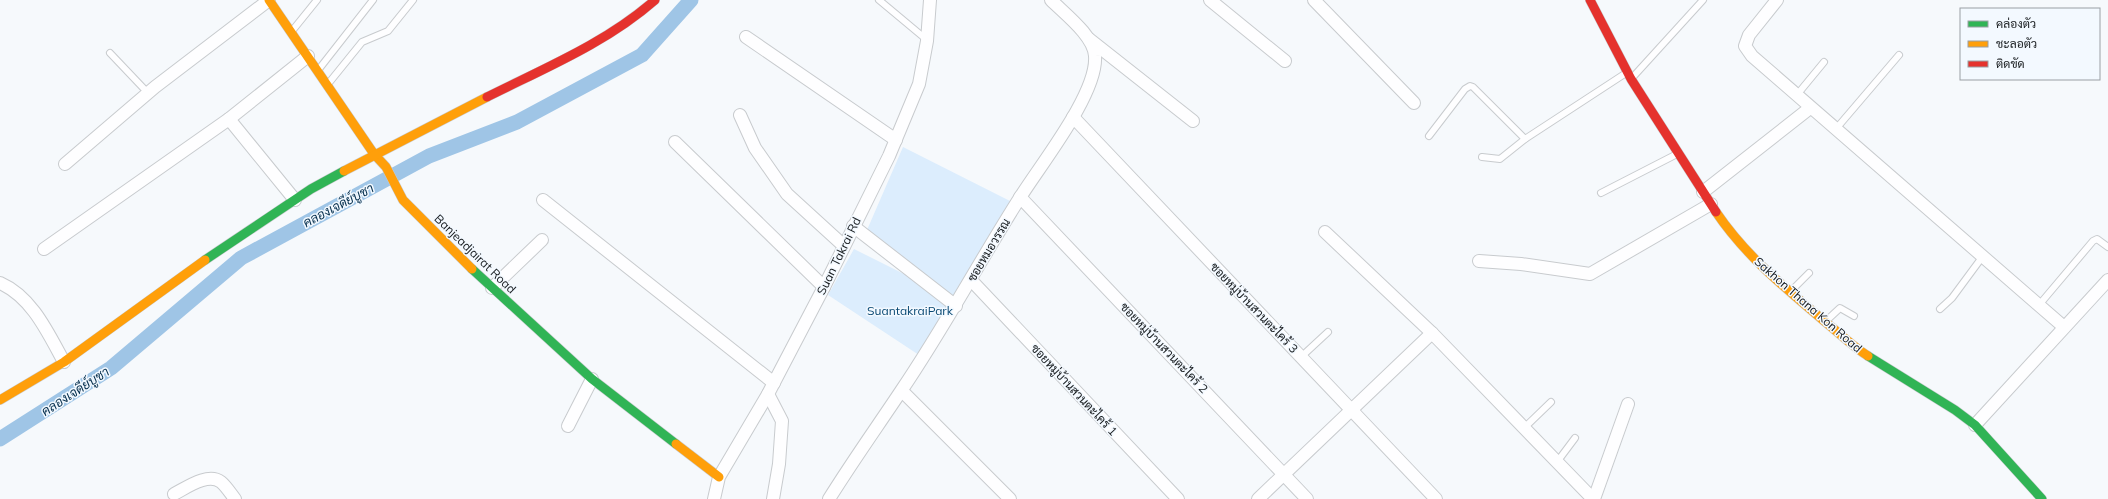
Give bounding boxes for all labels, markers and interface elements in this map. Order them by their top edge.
legend [1960,8,2100,80]
text: คล่องตัว [1996,16,2036,31]
text: ชะลอตัว [1996,36,2037,51]
text: ติดขัด [1996,56,2025,71]
water label: คลองเจดีย์บูชา [299,179,377,232]
street label: Banjeadjairat Road [432,211,519,296]
street label: Suan Takrai Rd [813,215,864,297]
street label: ซอยหมอวรรณ [964,215,1013,284]
street label: Sakhon Thana Kon Road [1751,254,1865,355]
street label: ซอยหมู่บ้านสวนตะไคร้ 3 [1207,259,1301,357]
street label: ซอยหมู่บ้านสวนตะไคร้ 2 [1117,299,1211,397]
park label: SuantakraiPark [867,303,954,318]
street label: ซอยหมู่บ้านสวนตะไคร้ 1 [1027,341,1121,439]
water label: คลองเจดีย์บูชา [37,362,113,421]

